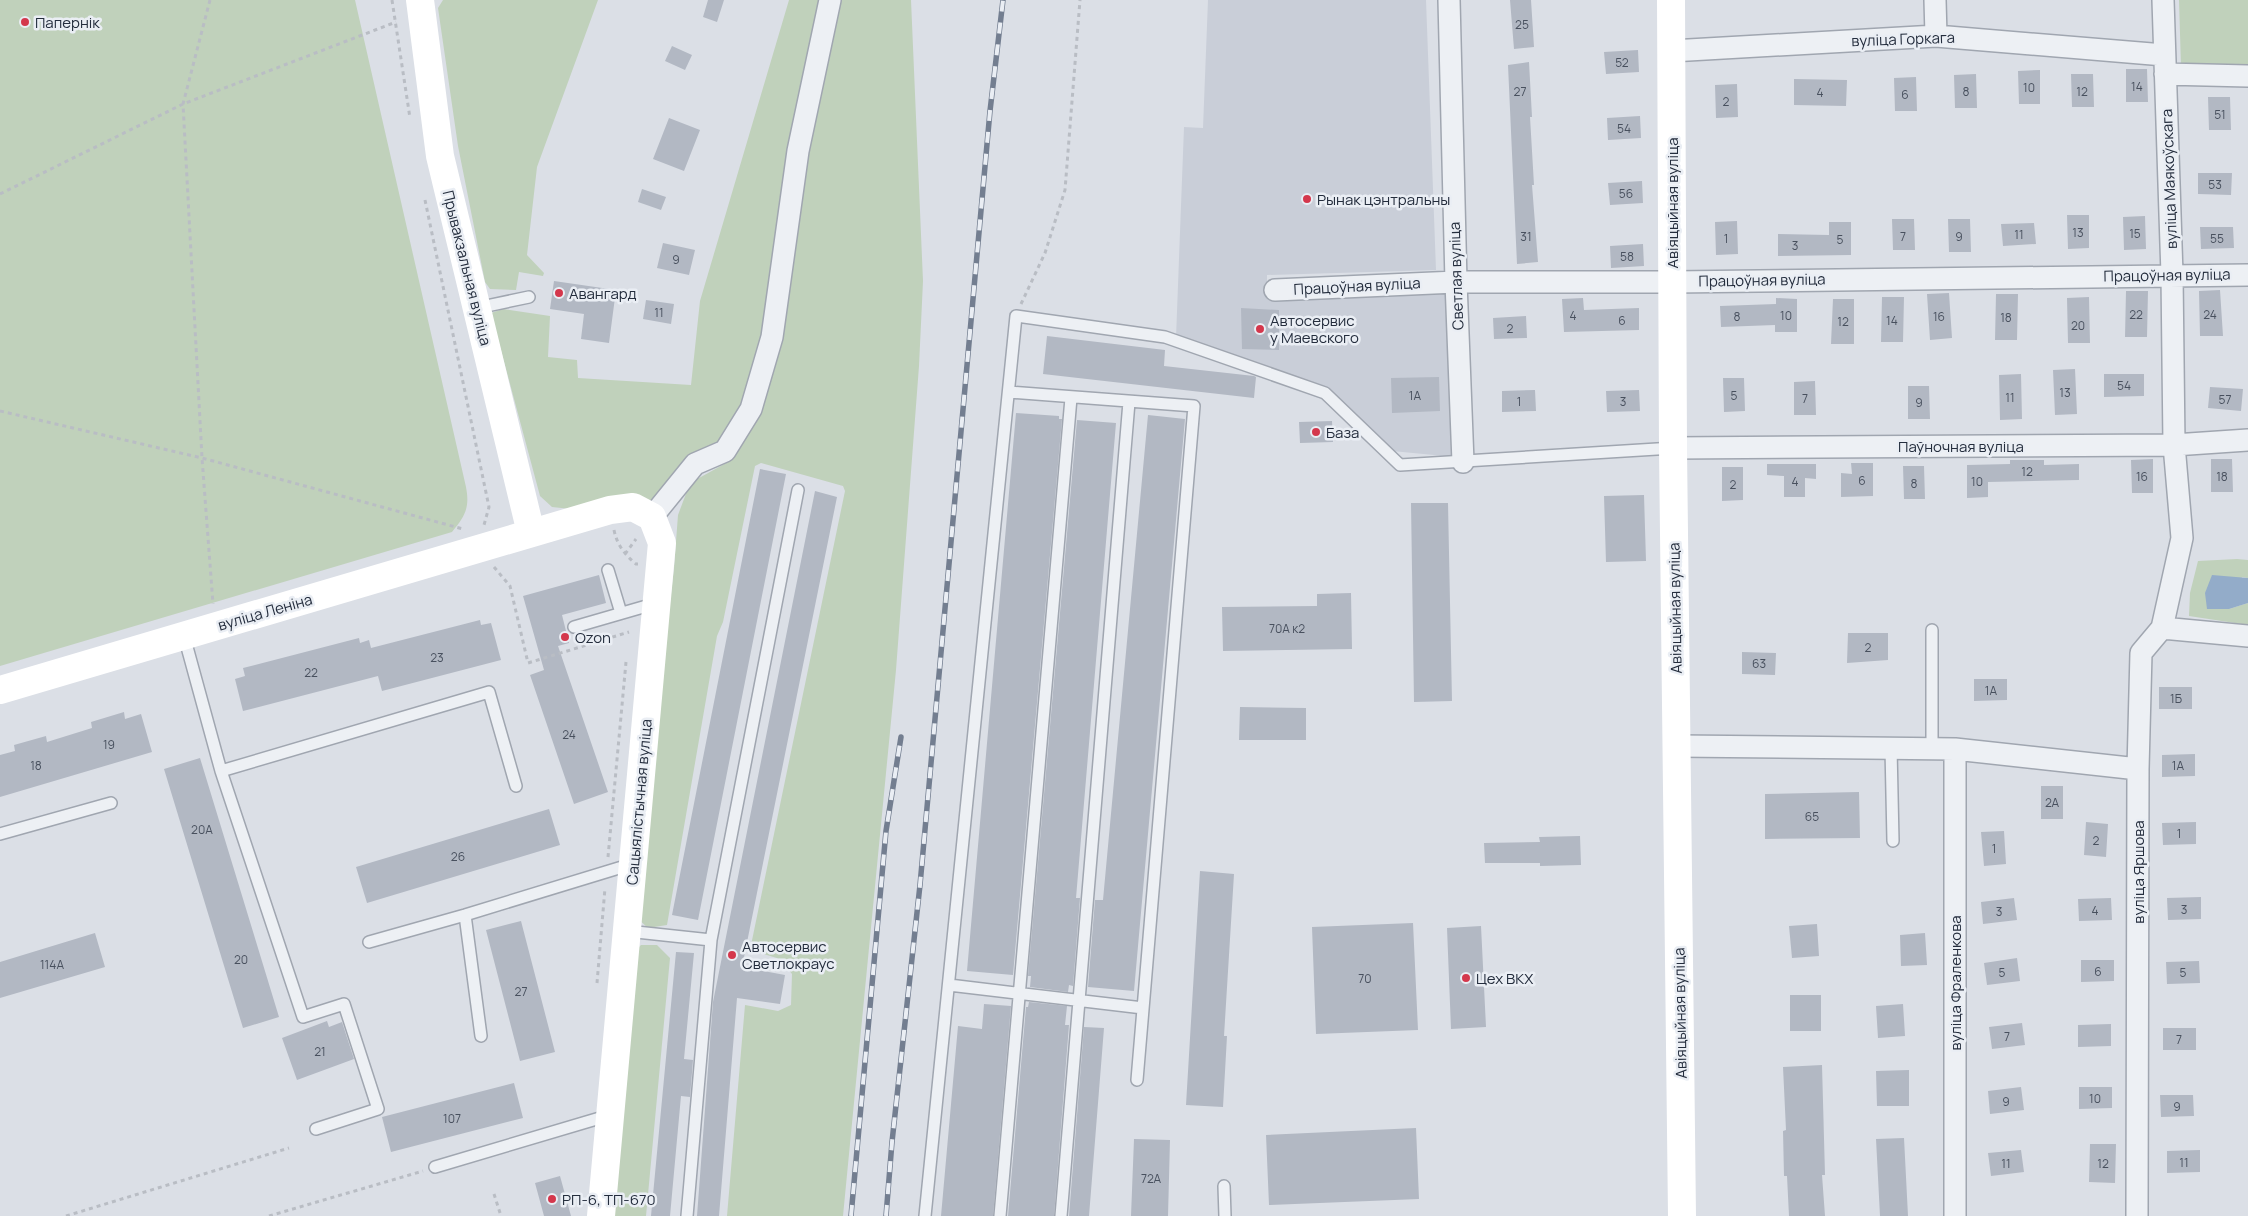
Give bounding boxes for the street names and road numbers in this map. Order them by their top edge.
street label: вуліца Горкага [1851,27,1955,51]
street label: вуліца Маякоўскага [2156,109,2182,249]
street label: Авіяцыйная вуліца [1662,137,1683,269]
street label: Прывакзальная вуліца [438,188,496,348]
street label: Светлая вуліца [1444,221,1468,331]
street label: Працоўная вуліца [2103,263,2231,287]
street label: Працоўная вуліца [1698,268,1826,292]
street label: Працоўная вуліца [1293,272,1421,300]
street label: Паўночная вуліца [1898,436,2024,457]
street label: Авіяцыйная вуліца [1663,542,1687,674]
street label: вуліца Леніна [215,589,315,635]
street label: Сацыялістычная вуліца [621,718,657,886]
street label: вуліца Яршова [2128,820,2149,924]
street label: вуліца Фраленкова [1945,915,1966,1051]
street label: Авіяцыйная вуліца [1668,947,1692,1079]

